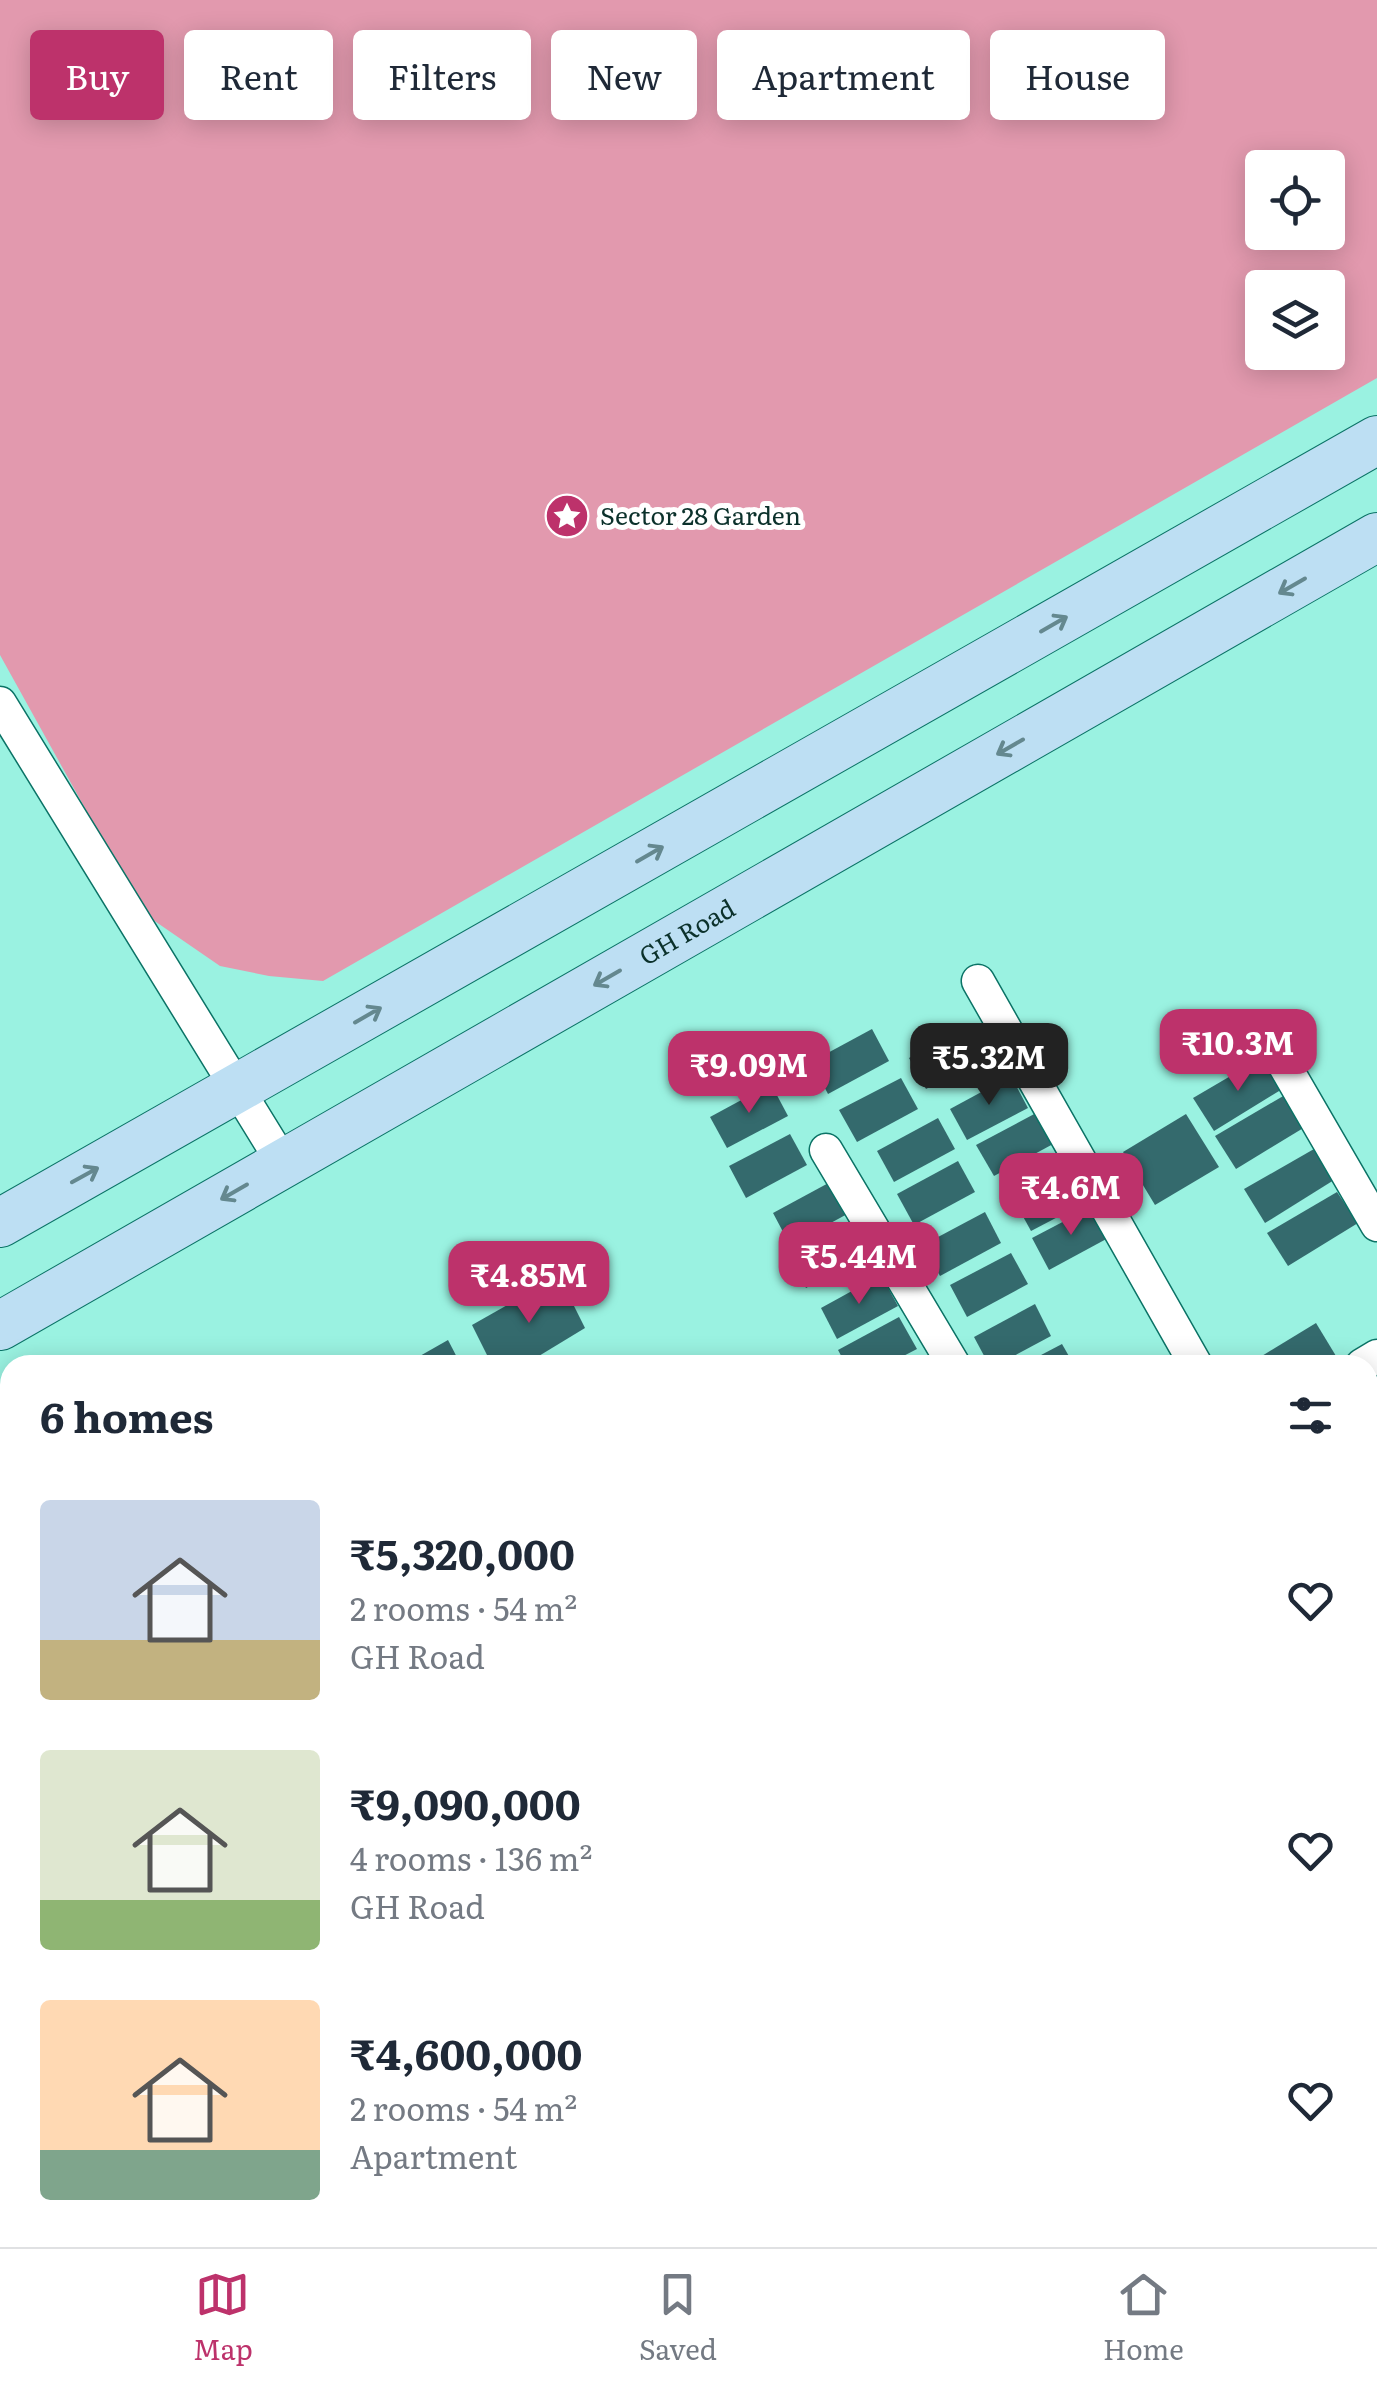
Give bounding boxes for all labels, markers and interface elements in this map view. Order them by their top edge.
chip: Buy [30,30,164,120]
chip: Rent [184,30,333,120]
chip: Filters [353,30,531,120]
chip: New [551,30,697,120]
chip: Apartment [717,30,970,120]
chip: House [990,30,1165,120]
map controls [1245,150,1345,370]
button: locate [1245,150,1345,250]
button: layers [1245,270,1345,370]
place icon: Sector 28 Garden [544,493,590,539]
place label: Sector 28 Garden [600,496,801,533]
one-way arrow [1278,576,1308,596]
one-way arrow [1040,614,1068,634]
one-way arrow [996,738,1026,758]
one-way arrow [636,844,664,864]
street label: GH Road [631,889,741,973]
one-way arrow [593,969,622,989]
one-way arrow [353,1004,382,1024]
pin: ₹10.3M [1157,1009,1319,1094]
text: ₹10.3M [1182,1017,1294,1065]
pin: ₹5.32M [908,1023,1070,1108]
pin: ₹9.09M [668,1031,830,1116]
text: ₹5.32M [932,1031,1046,1079]
text: ₹9.09M [690,1039,808,1087]
pin: ₹4.6M [1001,1153,1141,1238]
text: ₹4.6M [1021,1161,1121,1209]
one-way arrow [70,1164,99,1184]
one-way arrow [220,1182,248,1202]
pin: ₹5.44M [778,1222,940,1307]
text: ₹5.44M [801,1230,917,1278]
pin: ₹4.85M [448,1241,610,1326]
text: ₹4.85M [470,1249,588,1297]
text: 6 homes [40,1384,214,1446]
icon: filters [1283,1388,1338,1443]
text: ₹5,320,000 [350,1521,575,1583]
icon: home [120,1540,240,1660]
icon: heart [1283,1573,1338,1628]
text: 2 rooms · 54 m² [350,1583,577,1631]
text: GH Road [350,1631,485,1679]
text: ₹9,090,000 [350,1771,581,1833]
icon: home [120,1790,240,1910]
icon: heart [1283,1823,1338,1878]
text: 4 rooms · 136 m² [350,1833,592,1881]
text: GH Road [350,1881,485,1929]
text: ₹4,600,000 [350,2021,582,2083]
icon: home [120,2040,240,2160]
icon: heart [1283,2073,1338,2128]
text: 2 rooms · 54 m² [350,2083,577,2131]
text: Apartment [350,2131,517,2179]
tab: Map [193,2267,253,2369]
tab: Saved [639,2267,717,2369]
tab: Home [1103,2267,1184,2369]

